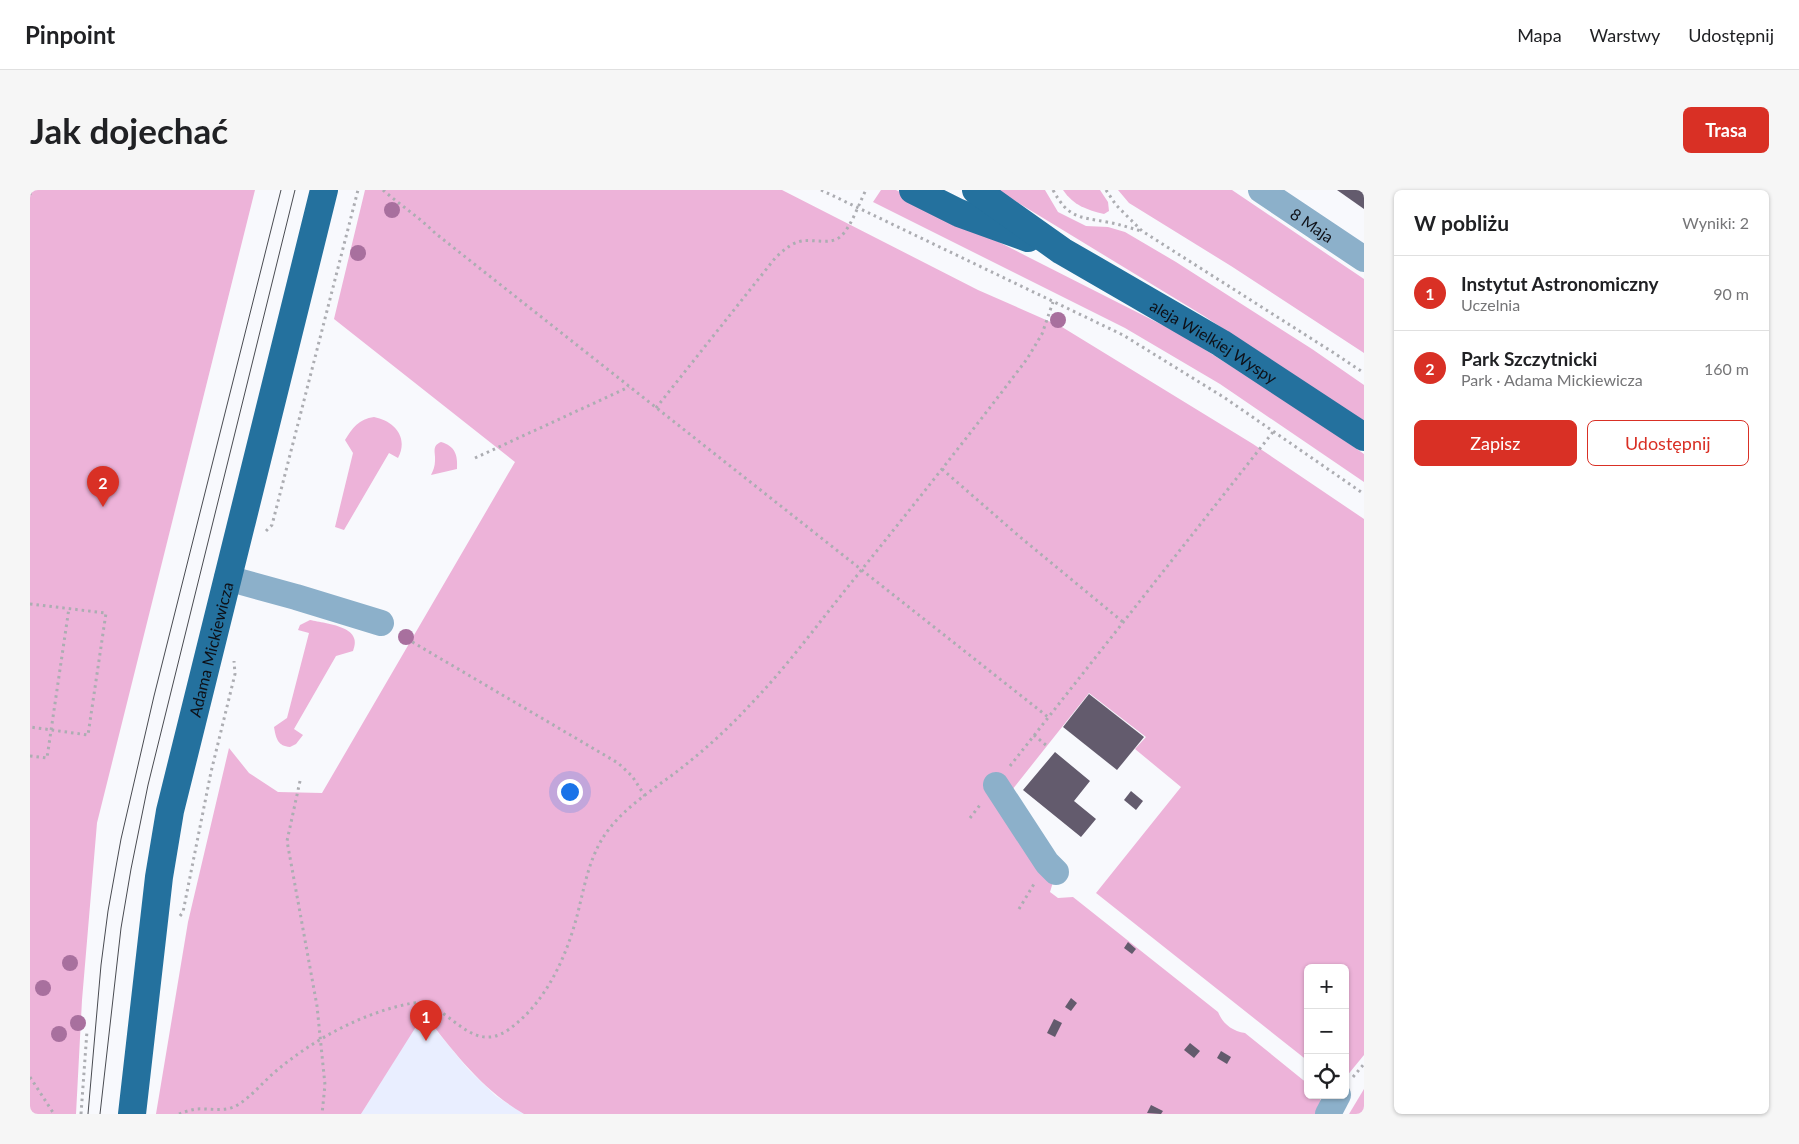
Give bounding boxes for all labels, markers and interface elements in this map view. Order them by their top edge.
text: Pinpoint [25,20,115,49]
text: Mapa [1517,24,1562,46]
text: Warstwy [1590,24,1660,46]
text: Udostępnij [1688,24,1774,46]
button: Trasa [1683,107,1769,153]
text: Jak dojechać [30,109,228,151]
street label: 8 Maja [1287,203,1338,246]
text: W pobliżu [1414,210,1509,235]
text: Wyniki: 2 [1682,213,1749,232]
text: Instytut Astronomiczny [1461,272,1659,295]
text: 1 [1425,284,1435,303]
text: 90 m [1713,284,1749,303]
street label: aleja Wielkiej Wyspy [1147,295,1281,387]
text: Uczelnia [1461,295,1520,314]
text: Park Szczytnicki [1461,347,1597,370]
text: 2 [1425,359,1435,378]
text: 160 m [1704,359,1749,378]
text: Park · Adama Mickiewicza [1461,370,1643,389]
button: Zapisz [1414,420,1577,466]
button: Udostępnij [1587,420,1749,466]
pin: 2 [87,466,119,507]
street label: Adama Mickiewicza [184,580,236,719]
your location [557,779,583,805]
map controls [1304,964,1349,1099]
button: + [1304,964,1349,1009]
pin: 1 [410,1000,442,1041]
button: − [1304,1009,1349,1054]
button: locate [1304,1054,1349,1099]

